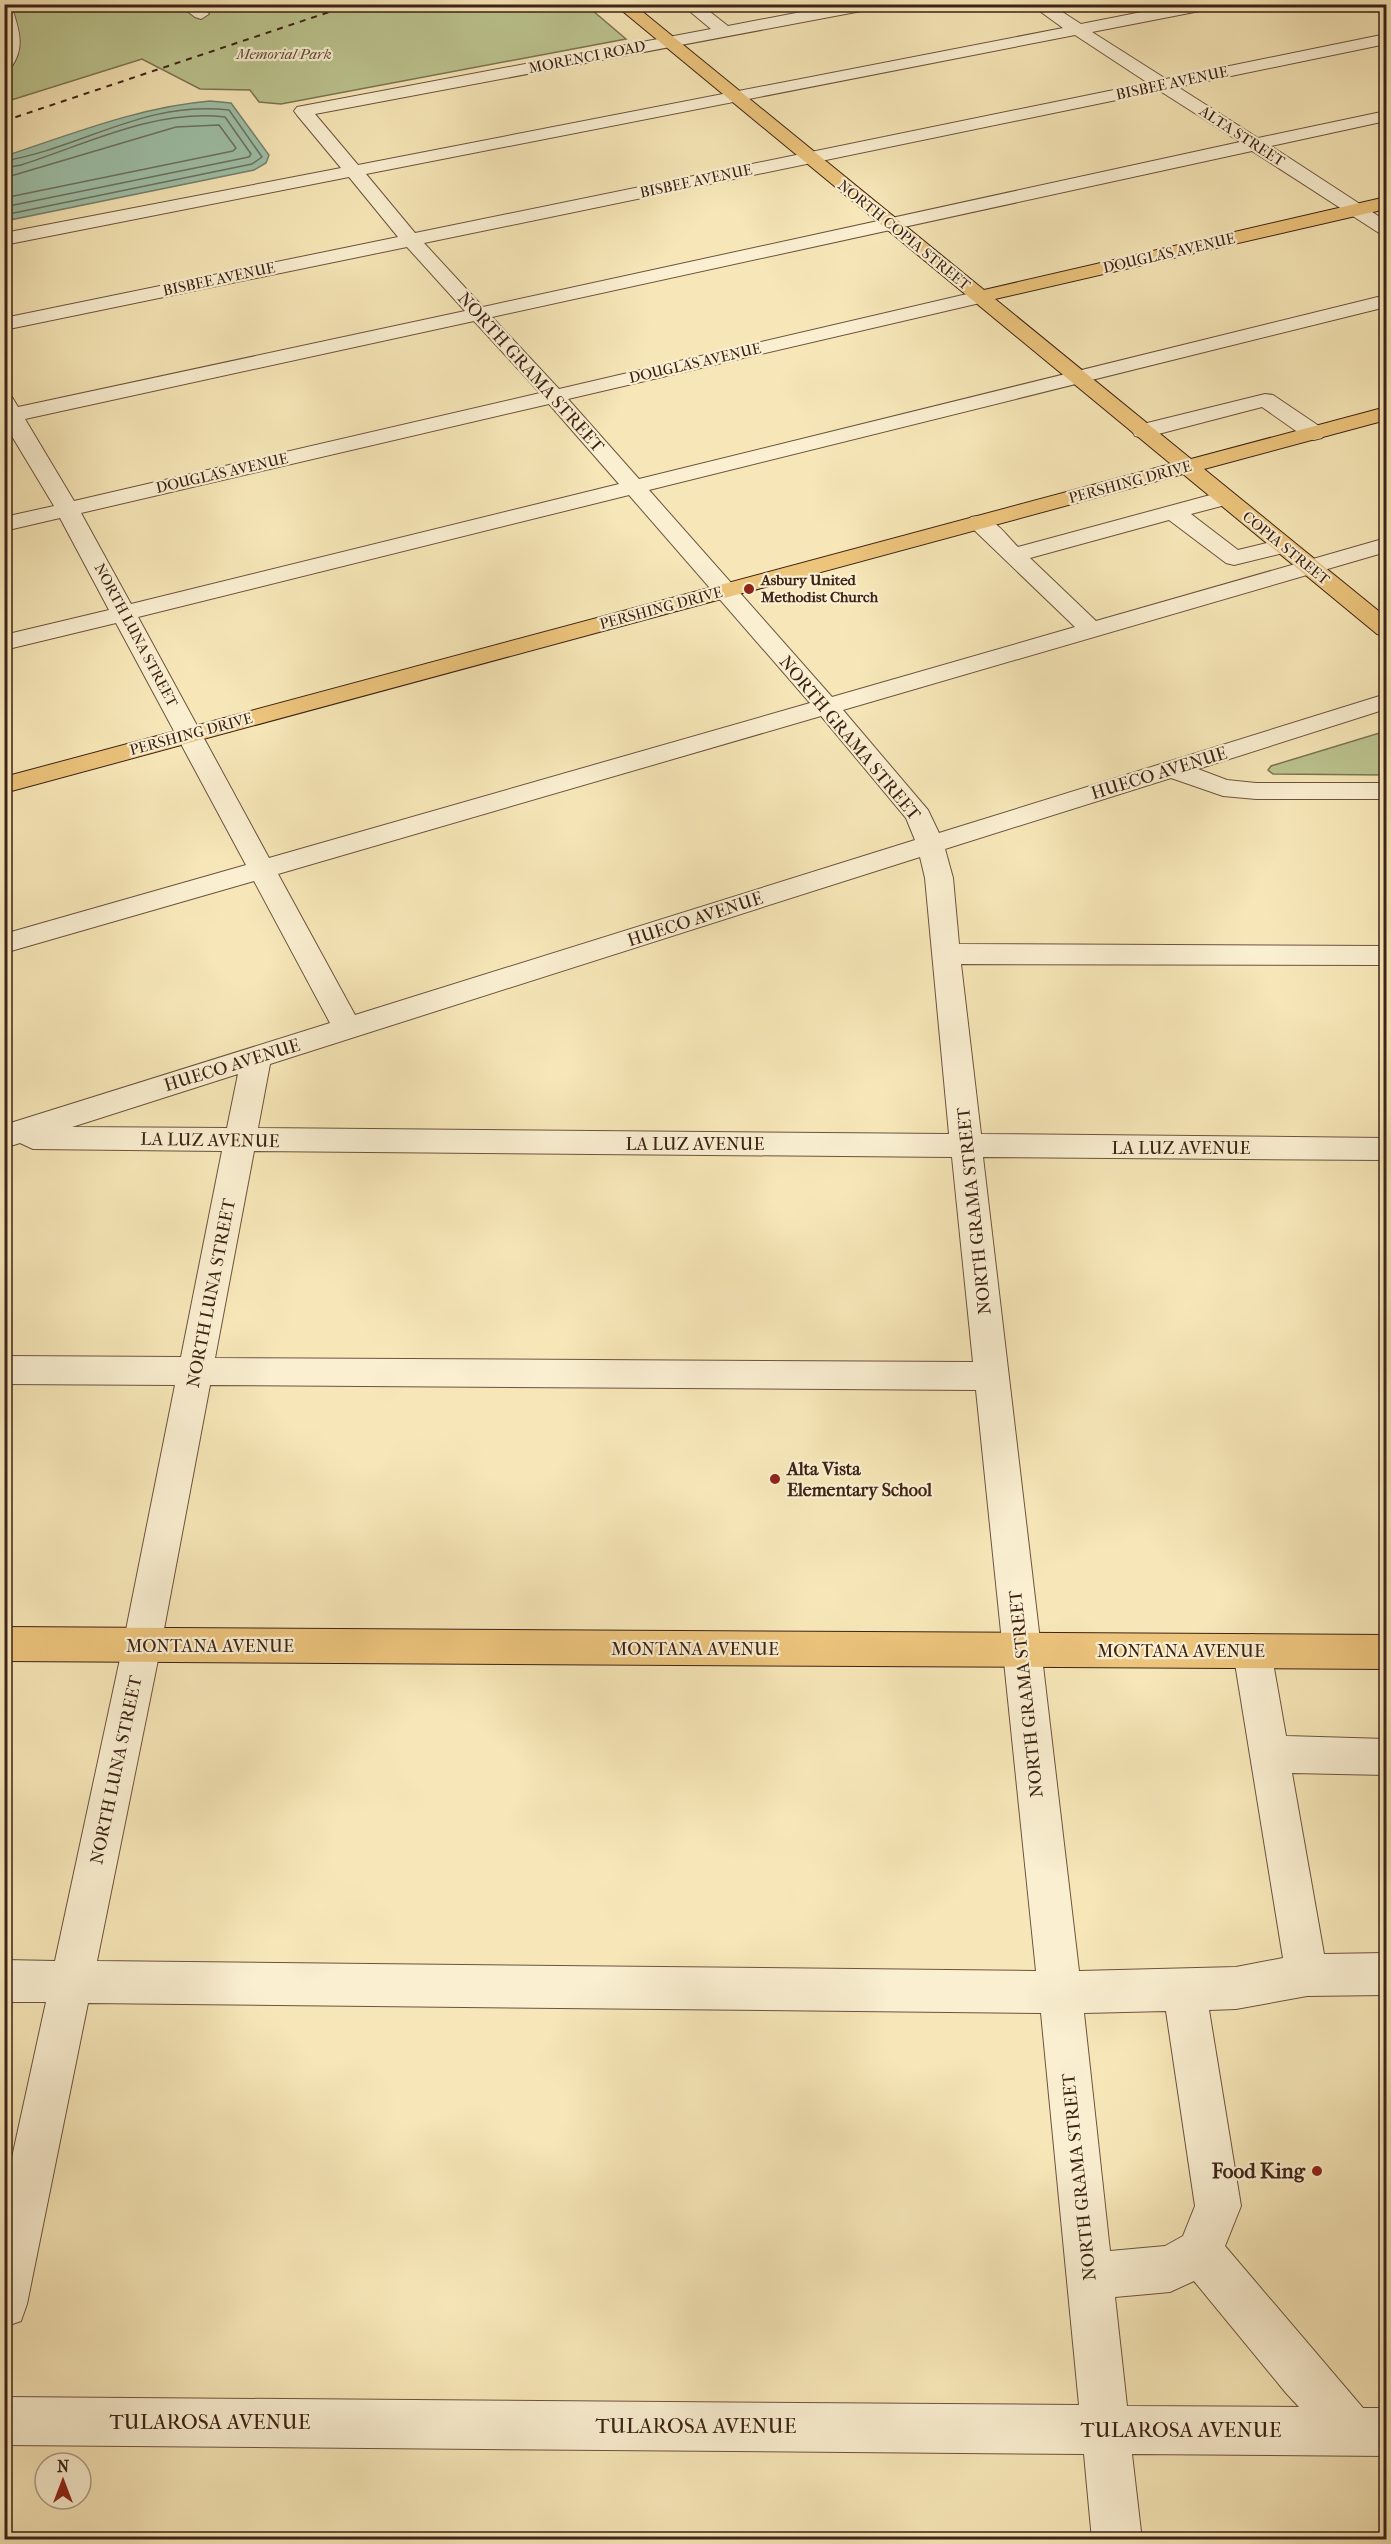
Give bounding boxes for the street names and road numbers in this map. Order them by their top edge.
street label: MORENCI ROAD [527,37,647,77]
street label: BISBEE AVENUE [1114,62,1230,104]
street label: ALTA STREET [1195,101,1289,171]
street label: BISBEE AVENUE [638,160,754,202]
street label: NORTH COPIA STREET [834,176,975,295]
street label: DOUGLAS AVENUE [1101,229,1237,277]
street label: BISBEE AVENUE [161,258,277,300]
street label: NORTH GRAMA STREET [453,288,609,457]
street label: DOUGLAS AVENUE [627,339,763,387]
street label: DOUGLAS AVENUE [154,449,290,497]
street label: PERSHING DRIVE [1067,457,1193,507]
street label: COPIA STREET [1239,507,1334,589]
street label: NORTH LUNA STREET [90,560,182,711]
street label: PERSHING DRIVE [598,583,724,633]
street label: NORTH GRAMA STREET [775,652,925,826]
street label: PERSHING DRIVE [128,709,254,759]
street label: HUECO AVENUE [1088,743,1230,804]
street label: HUECO AVENUE [625,888,766,951]
street label: HUECO AVENUE [161,1035,303,1096]
street label: NORTH GRAMA STREET [953,1105,996,1316]
street label: LA LUZ AVENUE [140,1129,280,1152]
street label: LA LUZ AVENUE [625,1134,765,1155]
street label: LA LUZ AVENUE [1111,1138,1251,1159]
street label: NORTH LUNA STREET [183,1196,240,1389]
street label: NORTH GRAMA STREET [1005,1588,1048,1799]
street label: MONTANA AVENUE [126,1636,294,1657]
street label: MONTANA AVENUE [611,1639,779,1660]
street label: MONTANA AVENUE [1097,1641,1265,1662]
street label: NORTH LUNA STREET [86,1673,147,1866]
street label: NORTH GRAMA STREET [1058,2071,1101,2282]
street label: TULAROSA AVENUE [109,2410,311,2434]
street label: TULAROSA AVENUE [595,2414,797,2438]
street label: TULAROSA AVENUE [1080,2418,1282,2442]

